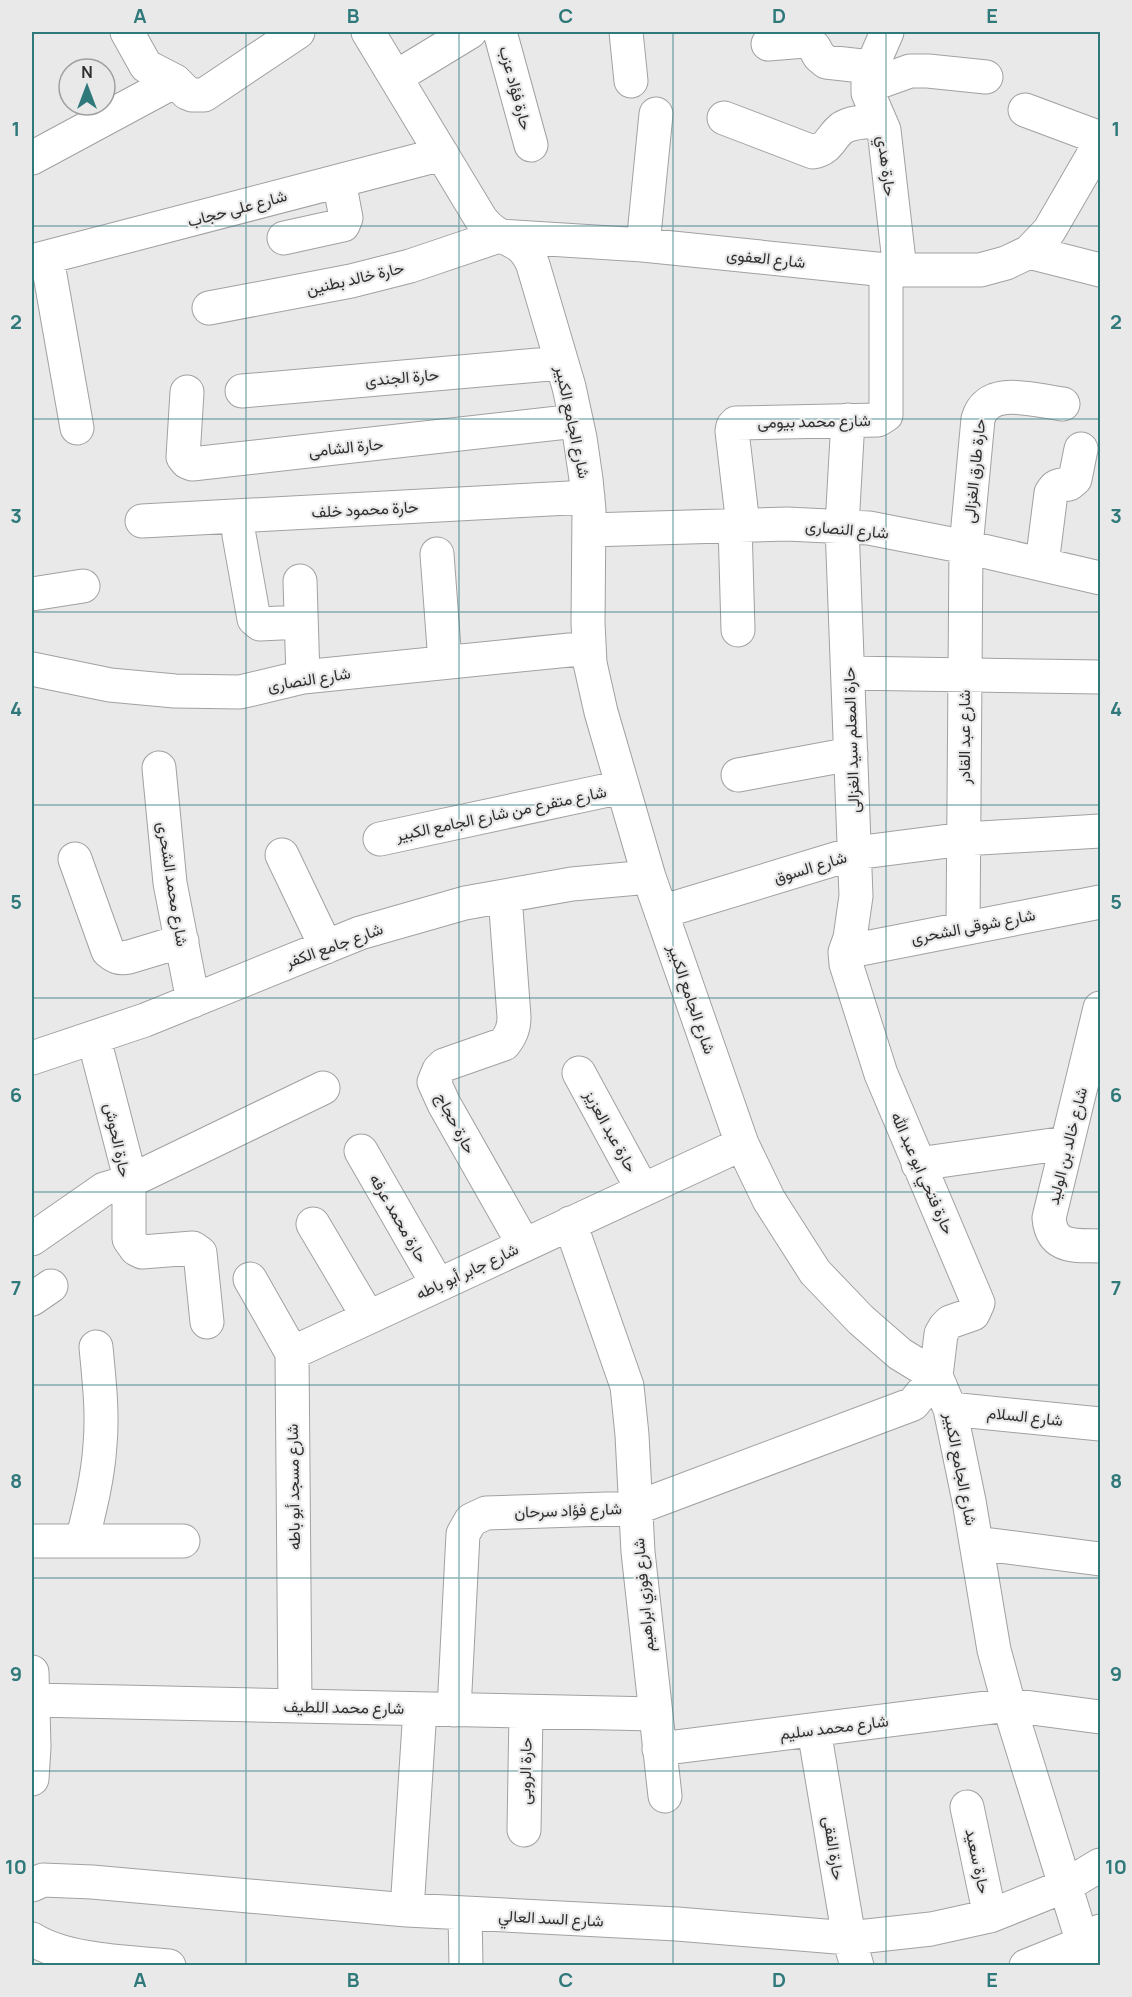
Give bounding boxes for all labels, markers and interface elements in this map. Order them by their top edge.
text: A [133,2,147,29]
text: B [347,2,360,29]
text: C [559,2,573,29]
text: D [772,2,786,29]
text: E [986,2,998,29]
street label: حارة فؤاد عزب [494,44,538,133]
north arrow [57,57,117,117]
text: N [81,61,93,83]
text: 1 [12,115,20,142]
text: 1 [1112,115,1120,142]
street label: حارة هدي [869,135,902,198]
street label: شارع على حجاب [185,184,289,233]
street label: شارع العفوى [725,243,807,274]
street label: حارة خالد بطنين [304,256,406,300]
text: 2 [10,308,22,335]
text: 2 [1110,308,1122,335]
street label: حارة الجندى [364,363,440,391]
street label: شارع الجامع الكبير [549,363,596,481]
street label: شارع محمد بيومى [757,409,871,434]
street label: حارة طارق الغزالى [958,417,990,524]
street label: حارة الشامى [308,432,385,462]
street label: حارة محمود خلف [311,495,419,523]
text: 3 [10,502,22,529]
text: 3 [1110,502,1122,529]
street label: شارع النصارى [804,514,890,545]
street label: شارع النصارى [266,662,352,697]
street label: حارة المعلم سيد الغزالى [837,666,865,813]
street label: شارع عبد القادر [953,690,976,785]
text: 4 [10,695,22,722]
text: 4 [1110,695,1122,722]
street label: شارع متفرع من شارع الجامع الكبير [393,780,609,847]
street label: شارع محمد الشحرى [151,820,194,948]
street label: شارع السوق [771,845,850,889]
text: 5 [10,888,22,915]
text: 5 [1110,888,1122,915]
street label: شارع شوقى الشحرى [909,903,1037,950]
street label: شارع جامع الكفر [281,917,386,974]
street label: شارع الجامع الكبير [662,940,721,1057]
text: 6 [10,1081,22,1108]
text: 6 [1110,1081,1122,1108]
street label: حارة عبد العزيز [579,1085,643,1176]
street label: شارع خالد بن الوليد [1042,1085,1093,1207]
street label: حارة حجاج [430,1089,481,1158]
street label: حارة الحوش [99,1101,137,1179]
street label: حارة فتحي ابو عبد الله [883,1108,960,1239]
street label: حارة محمد عرفه [365,1170,433,1267]
street label: شارع جابر أبو باطه [412,1238,522,1305]
text: 7 [11,1274,21,1301]
text: 7 [1111,1274,1121,1301]
street label: شارع السلام [986,1401,1064,1432]
street label: شارع الجامع الكبير [938,1410,983,1528]
street label: شارع مسجد أبو باطه [281,1424,306,1550]
text: 8 [10,1467,22,1494]
text: 8 [1110,1467,1122,1494]
street label: شارع فؤاد سرحان [514,1497,622,1524]
street label: شارع فوزي ابراهيم [627,1537,662,1653]
text: 9 [10,1660,22,1687]
text: 9 [1110,1660,1122,1687]
street label: شارع محمد اللطيف [284,1695,404,1720]
street label: شارع محمد سليم [778,1709,890,1746]
street label: حارة الروبى [513,1737,537,1805]
street label: حارة الفقى [818,1814,850,1882]
street label: حارة سعيد [960,1826,996,1896]
text: 10 [5,1853,27,1880]
text: 10 [1105,1853,1127,1880]
street label: شارع السد العالي [498,1904,604,1935]
text: A [133,1966,147,1993]
text: B [347,1966,360,1993]
text: C [559,1966,573,1993]
text: D [772,1966,786,1993]
text: E [986,1966,998,1993]

